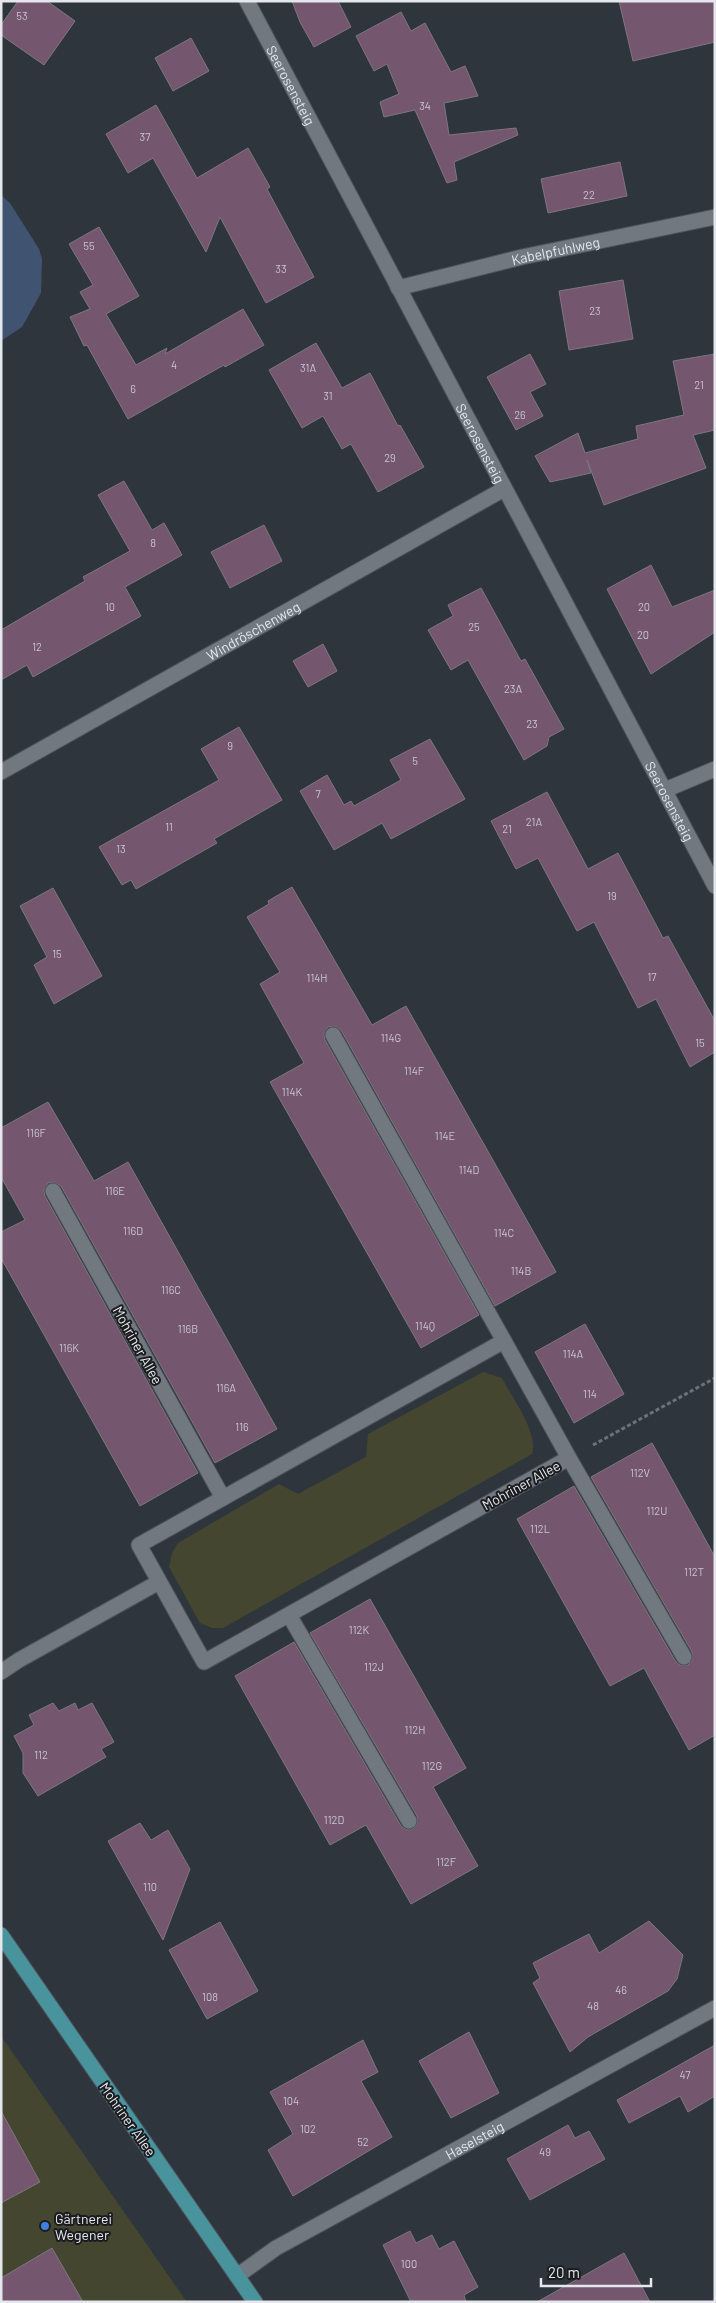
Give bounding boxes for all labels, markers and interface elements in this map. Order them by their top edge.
house number: 53 [16,9,28,22]
street label: Seerosensteig [263,42,319,128]
house number: 34 [419,99,431,112]
house number: 37 [140,130,150,143]
house number: 22 [583,188,595,201]
street label: Kabelpfuhlweg [510,233,601,268]
house number: 55 [83,239,95,252]
house number: 33 [275,262,287,275]
house number: 23 [589,304,601,317]
house number: 4 [171,358,177,371]
house number: 31A [300,361,316,374]
house number: 21 [694,378,704,391]
house number: 6 [130,382,136,395]
house number: 31 [323,389,333,402]
street label: Seerosensteig [453,400,509,486]
house number: 26 [514,408,526,421]
house number: 29 [384,451,396,464]
house number: 8 [150,536,156,549]
street label: Windröschenweg [203,597,303,663]
house number: 10 [105,600,115,613]
house number: 20 [638,600,650,613]
house number: 25 [468,620,480,633]
house number: 20 [637,628,649,641]
house number: 12 [32,640,42,653]
house number: 23A [504,682,522,695]
house number: 23 [526,717,538,730]
house number: 9 [227,739,233,752]
house number: 5 [412,754,418,767]
street label: Seerosensteig [642,758,698,844]
house number: 7 [315,787,321,800]
house number: 21A [526,815,542,828]
house number: 11 [165,820,173,833]
house number: 21 [502,822,512,835]
house number: 13 [116,842,126,855]
house number: 19 [607,889,617,902]
house number: 15 [52,947,62,960]
house number: 17 [647,970,657,983]
house number: 114H [307,971,328,984]
house number: 114G [381,1031,401,1044]
house number: 15 [695,1036,705,1049]
house number: 114F [404,1064,424,1077]
house number: 114K [282,1085,303,1098]
house number: 116F [26,1126,46,1139]
house number: 114E [435,1129,456,1142]
house number: 114D [459,1163,479,1176]
house number: 116E [105,1184,125,1197]
house number: 116D [123,1224,143,1237]
house number: 114C [494,1226,514,1239]
house number: 114B [511,1264,531,1277]
house number: 116C [161,1283,181,1296]
street label: Mohriner Allee [110,1303,166,1387]
house number: 114Q [415,1319,435,1332]
house number: 116B [178,1322,198,1335]
house number: 116K [59,1341,79,1354]
house number: 114A [563,1347,584,1360]
house number: 116A [216,1381,236,1394]
house number: 114 [583,1387,597,1400]
house number: 116 [235,1420,249,1433]
street label: Mohriner Allee [479,1457,563,1513]
house number: 112V [630,1466,651,1479]
house number: 112U [647,1504,667,1517]
house number: 112L [530,1522,550,1535]
house number: 112T [684,1565,704,1578]
house number: 112K [349,1623,369,1636]
house number: 112J [364,1660,384,1673]
house number: 112H [405,1723,425,1736]
house number: 112 [34,1748,48,1761]
house number: 112G [422,1759,442,1772]
house number: 112D [324,1813,344,1826]
house number: 112F [436,1855,456,1868]
house number: 110 [143,1880,157,1893]
house number: 46 [615,1983,627,1996]
house number: 108 [202,1990,218,2003]
house number: 48 [587,1999,599,2012]
house number: 47 [680,2068,690,2081]
street label: Mohriner Allee [96,2079,160,2159]
house number: 104 [283,2094,299,2107]
street label: Haselsteig [442,2117,506,2162]
house number: 102 [300,2122,316,2135]
house number: 52 [357,2135,369,2148]
house number: 49 [539,2145,551,2158]
place label: Gärtnerei Wegener [55,2210,112,2243]
marker: Gärtnerei Wegener [39,2220,51,2232]
scale bar [541,2256,651,2288]
house number: 100 [401,2257,417,2270]
text: 20 m [548,2263,580,2281]

